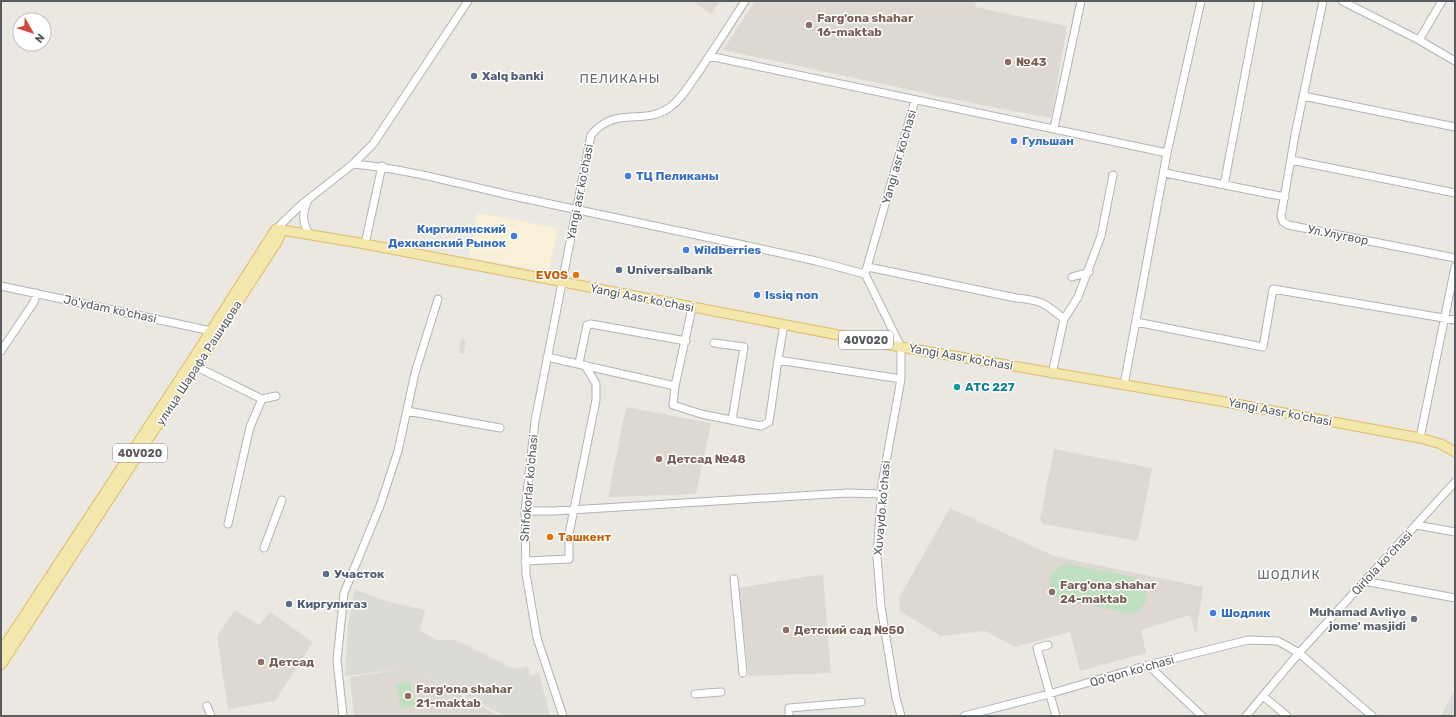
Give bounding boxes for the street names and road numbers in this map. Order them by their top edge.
street label: Yangi asr ko'chasi [879,108,919,206]
street label: Yangi asr ko'chasi [564,143,596,241]
street label: Ул.Улугвор [1306,222,1370,248]
street label: Yangi Aasr ko'chasi [589,281,695,315]
street label: Jo'ydam ko'chasi [62,292,158,326]
street label: улица Шарафа Рашидова [153,298,245,428]
road number: 40V020 [839,331,893,349]
street label: Yangi Aasr ko'chasi [908,341,1014,373]
street label: Yangi Aasr ko'chasi [1227,395,1333,429]
street label: Shifokorlar ko'chasi [517,434,541,542]
road number: 40V020 [113,444,167,462]
street label: Xuvaydo ko'chasi [871,460,893,556]
street label: Qirlola koʻchasi [1349,528,1415,598]
street label: Qoʻqon koʻchasi [1088,652,1176,690]

